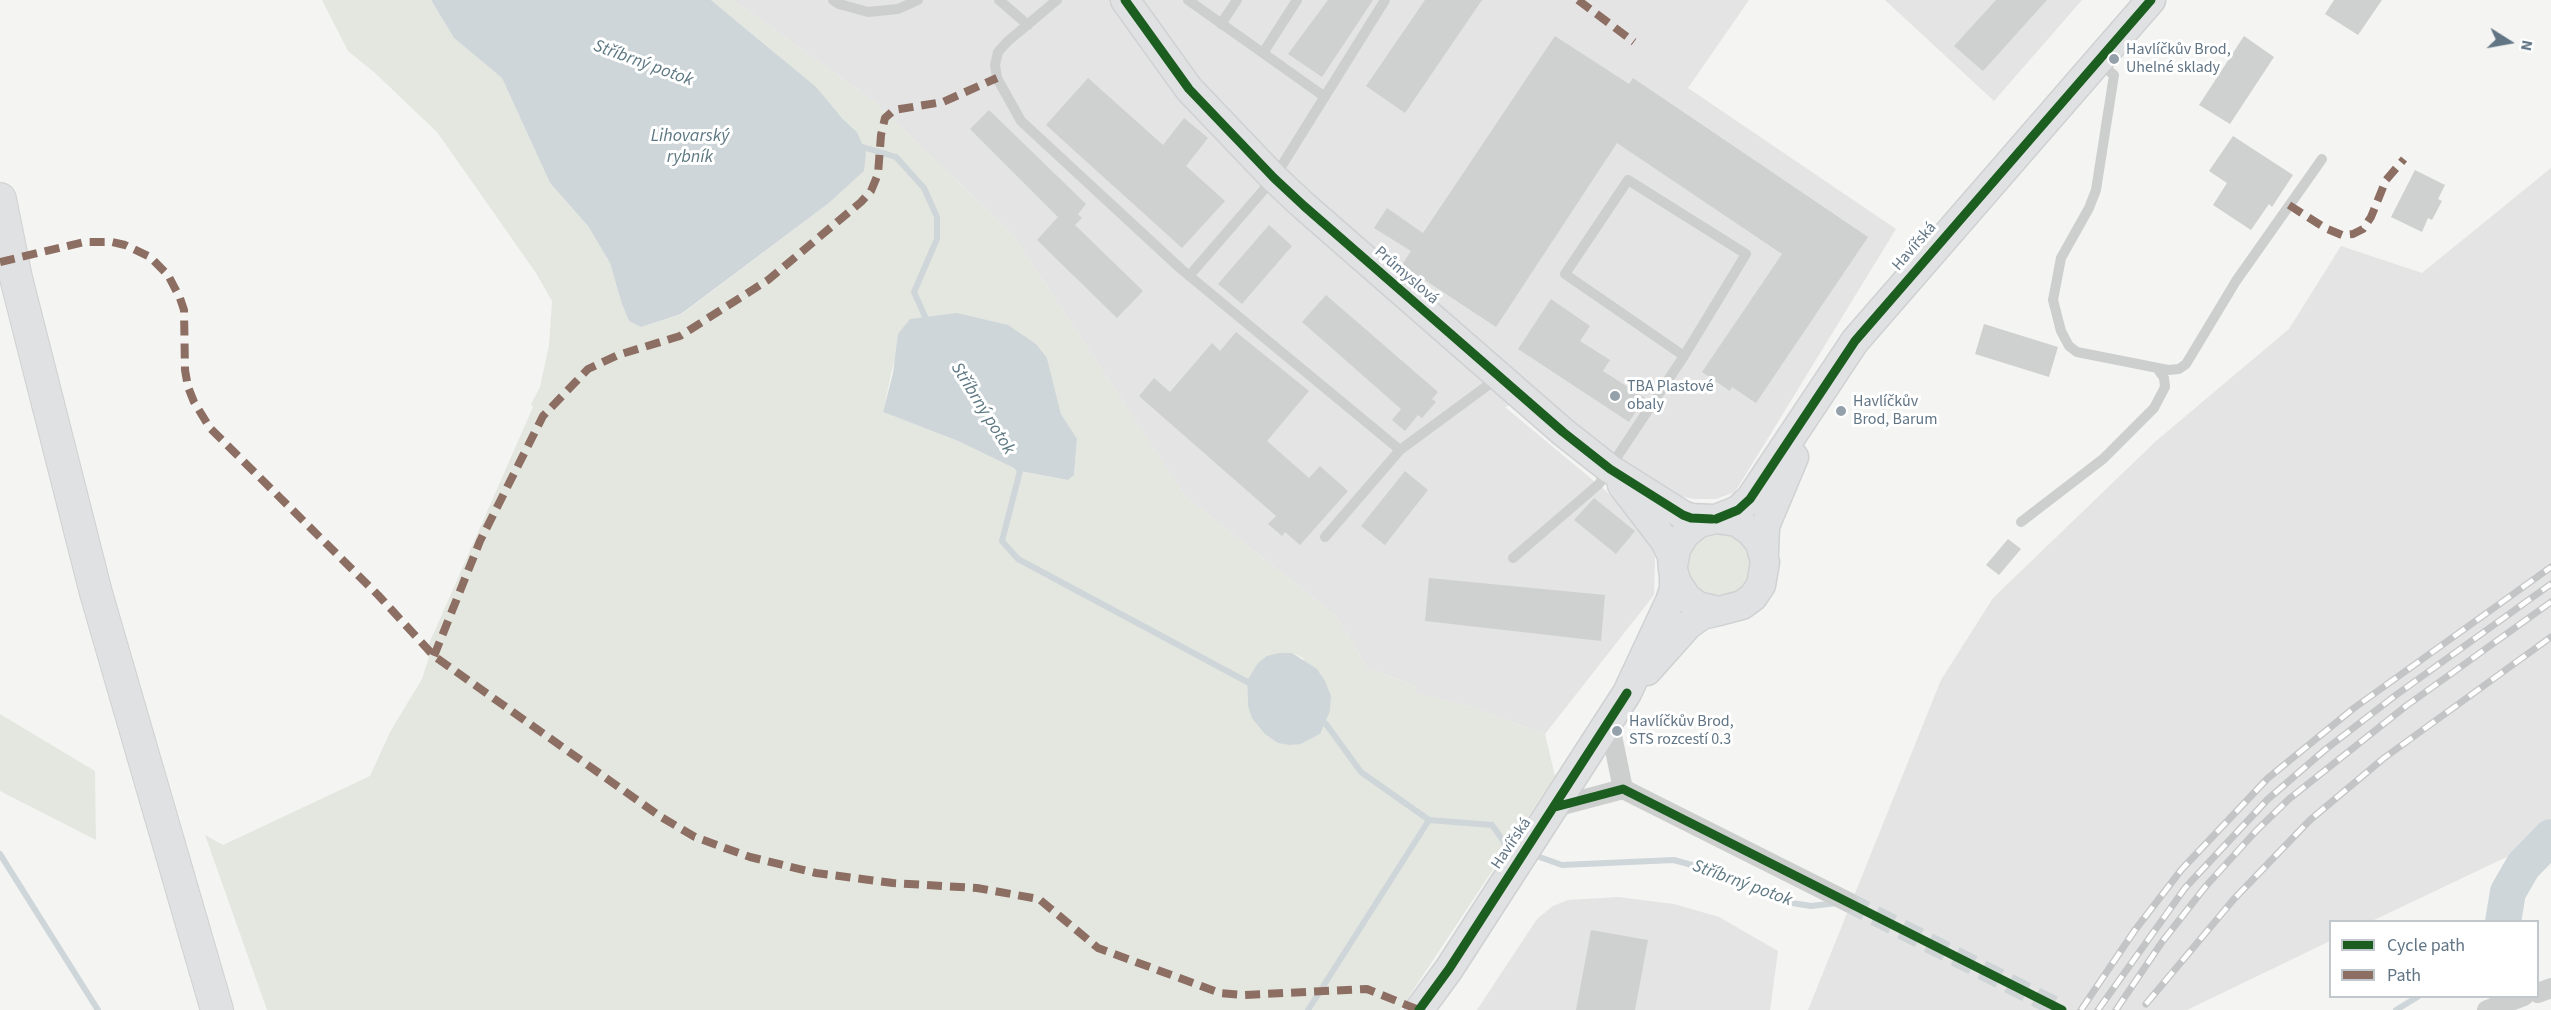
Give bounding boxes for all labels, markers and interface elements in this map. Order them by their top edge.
north arrow [2479,12,2539,72]
water label: Stříbrný potok [590,36,696,92]
text: N [2515,38,2538,53]
place label: Havlíčkův Brod, Uhelné sklady [2126,40,2231,78]
marker: Havlíčkův Brod, Uhelné sklady [2107,52,2121,66]
water label: Lihovarský rybník [651,126,729,168]
street label: Havířská [1889,219,1941,275]
street label: Průmyslová [1370,243,1442,309]
water label: Stříbrný potok [945,359,1019,459]
place label: TBA Plastové obaly [1627,377,1714,415]
marker: TBA Plastové obaly [1608,389,1622,403]
place label: Havlíčkův Brod, Barum [1853,392,1938,430]
marker: Havlíčkův Brod, Barum [1834,404,1848,418]
place label: Havlíčkův Brod, STS rozcestí 0.3 [1629,712,1734,750]
marker: Havlíčkův Brod, STS rozcestí 0.3 [1610,724,1624,738]
street label: Havířská [1488,815,1536,873]
water label: Stříbrný potok [1689,856,1795,912]
legend [2329,920,2539,998]
text: Cycle path [2387,933,2465,958]
text: Path [2387,963,2421,988]

